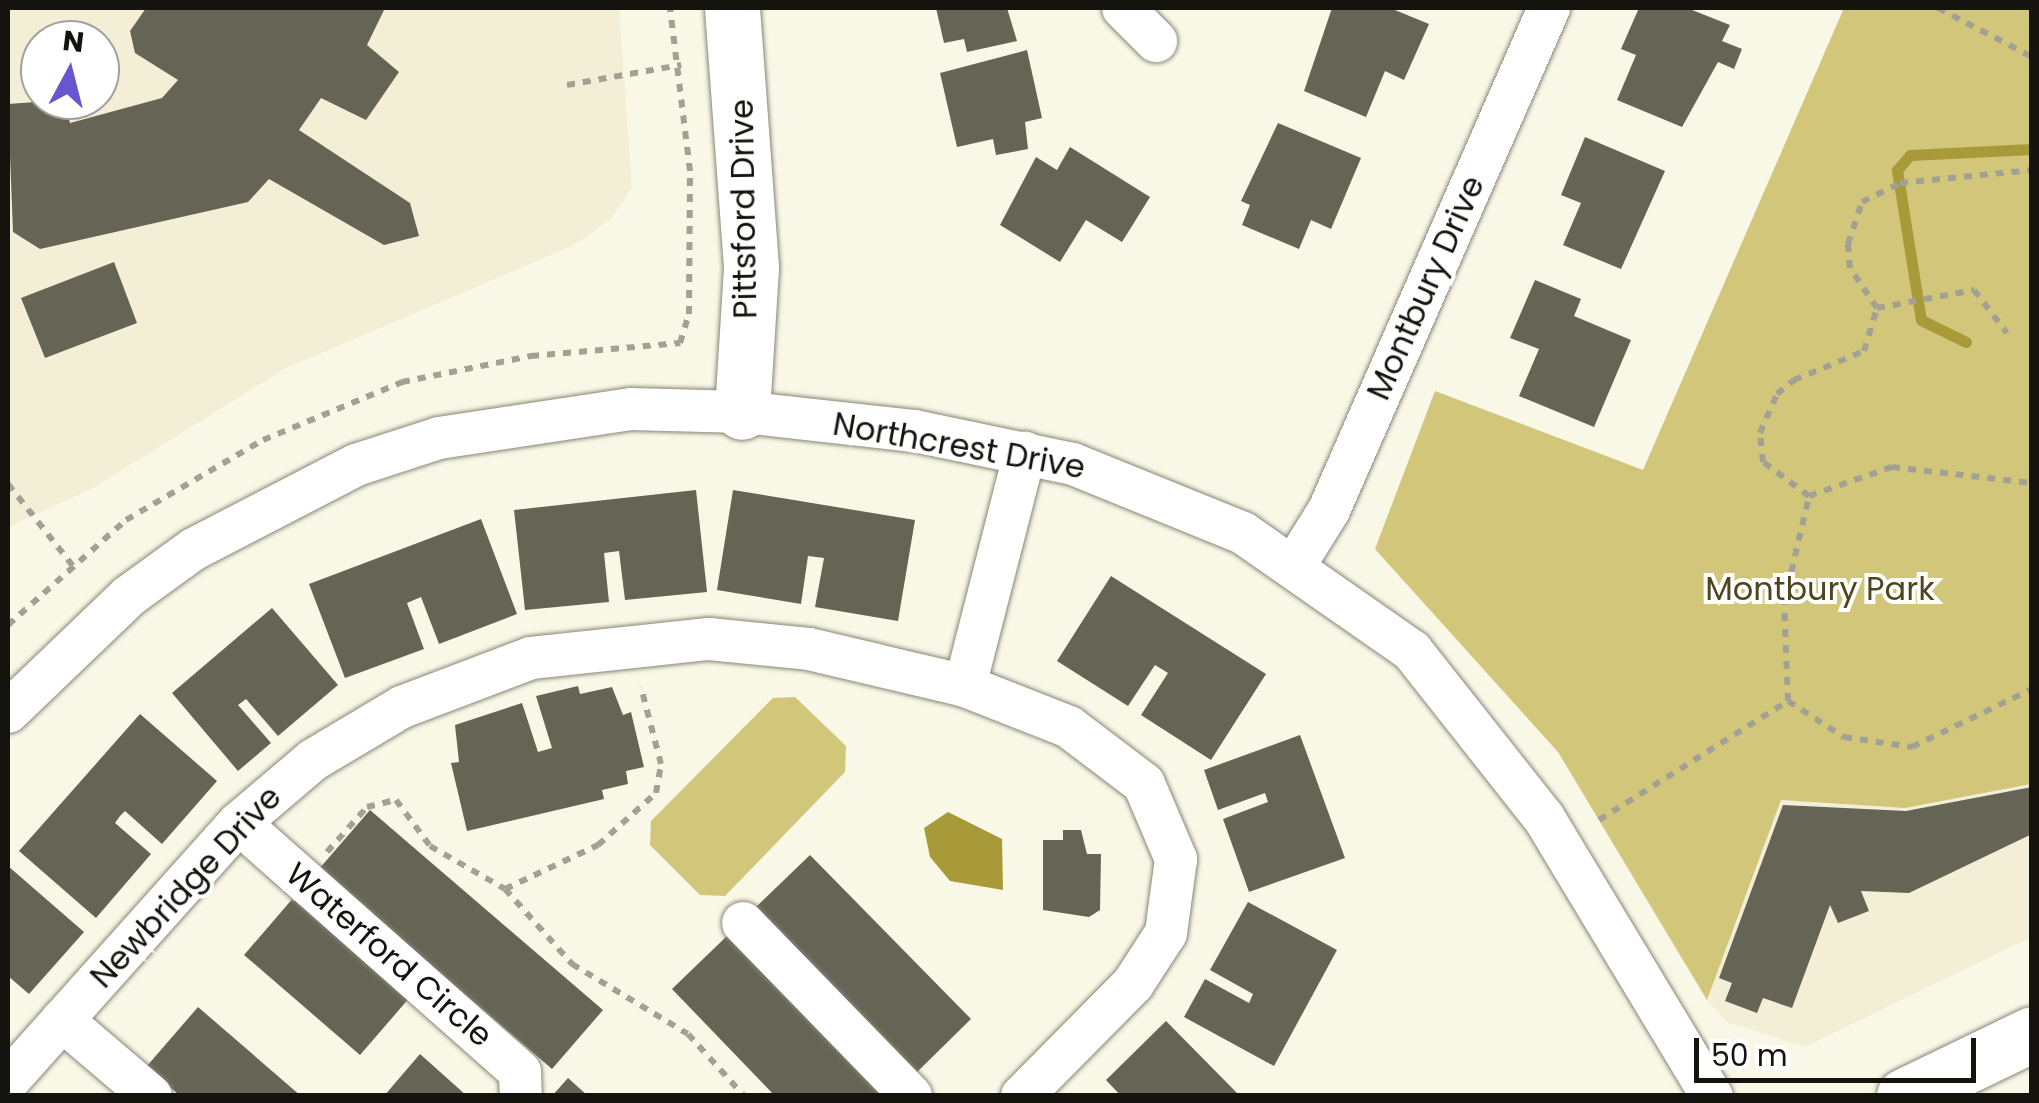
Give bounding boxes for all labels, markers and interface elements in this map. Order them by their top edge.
north arrow [20,20,120,120]
text: N [61,21,86,62]
street label: Pittsford Drive [723,99,765,319]
street label: Montbury Drive [1359,170,1493,406]
street label: Northcrest Drive [830,405,1088,487]
park label: Montbury Park [1705,570,1935,608]
street label: Newbridge Drive [83,778,289,996]
street label: Waterford Circle [278,855,500,1055]
scale bar [1699,1018,1982,1080]
text: 50 m [1711,1034,1788,1077]

